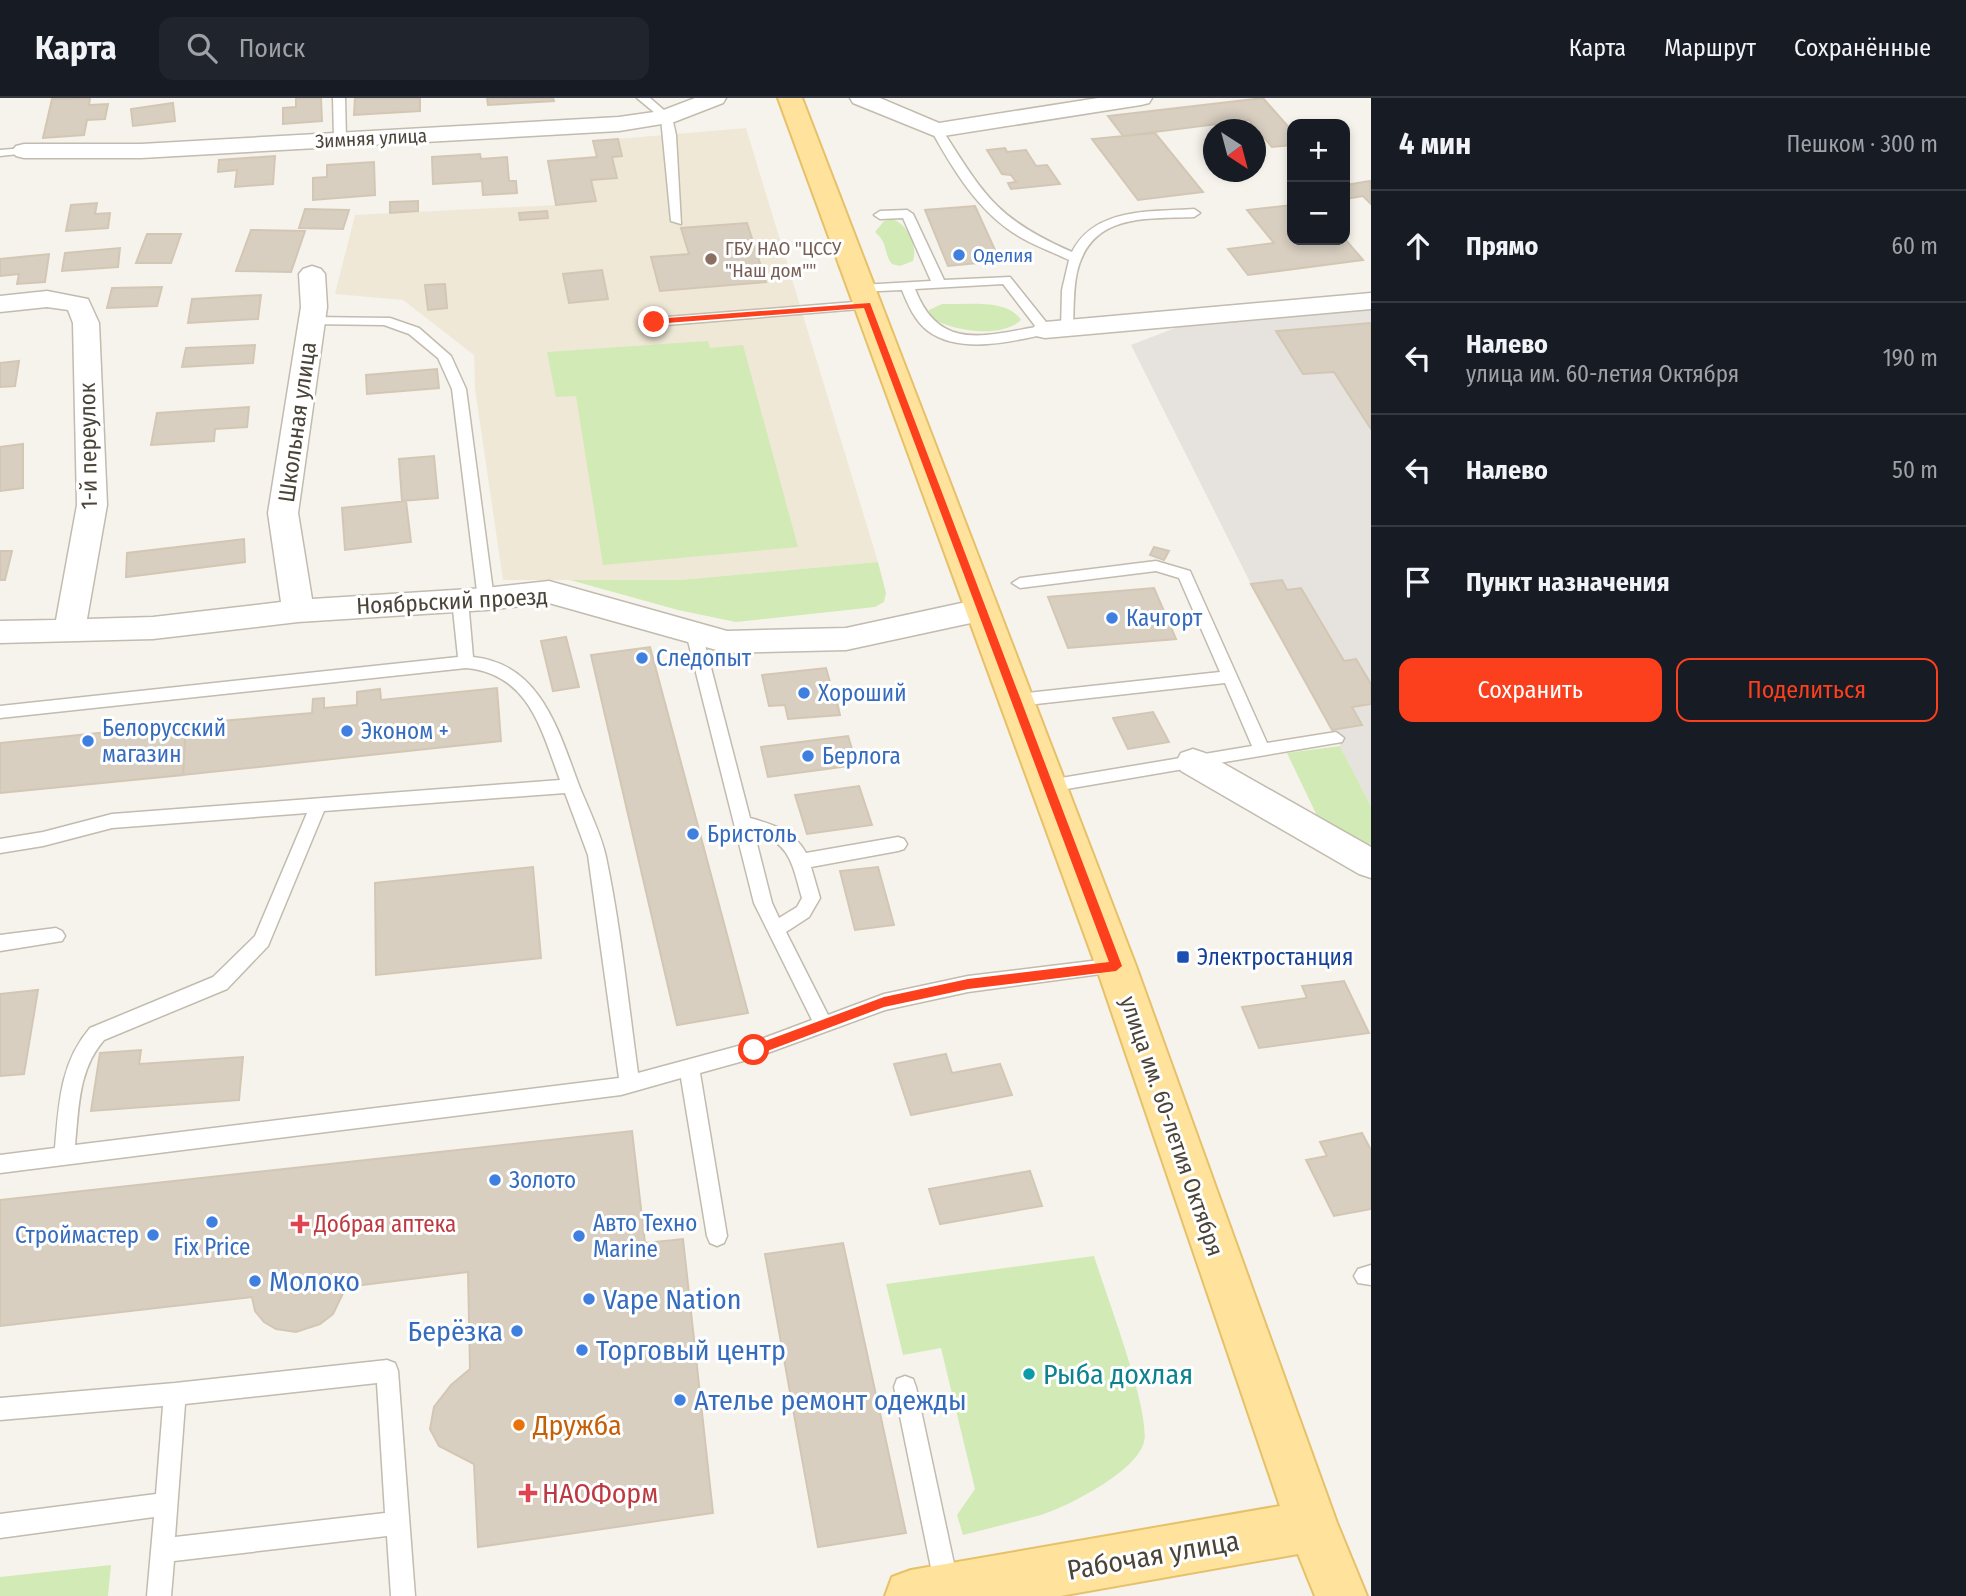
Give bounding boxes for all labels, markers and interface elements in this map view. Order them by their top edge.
search box [159,17,649,80]
text: Карта [35,28,117,68]
icon: search [183,29,221,67]
text: Поиск [239,33,305,64]
text: Карта [1569,34,1626,62]
text: Маршрут [1664,34,1756,62]
text: Сохранённые [1794,34,1931,62]
north arrow [1203,119,1266,182]
map controls [1287,119,1350,245]
button: + [1287,119,1350,182]
street label: Зимняя улица [315,124,427,153]
text: 4 мин [1399,126,1471,162]
text: Пешком · 300 m [1787,130,1938,158]
button: − [1287,182,1350,245]
icon: ahead [1399,227,1437,265]
text: Прямо [1466,231,1538,262]
text: 60 m [1892,232,1938,260]
place label: ГБУ НАО "ЦССУ "Наш дом"" [725,237,842,282]
place label: Оделия [973,244,1033,267]
marker: Оделия [951,247,967,263]
marker: ГБУ НАО "ЦССУ "Наш дом"" [703,251,719,267]
route end [638,306,669,337]
text: Налево [1466,329,1548,360]
icon: left [1399,339,1437,377]
street label: Школьная улица [272,340,322,504]
text: 190 m [1883,344,1938,372]
text: улица им. 60-летия Октября [1466,360,1739,388]
street label: 1-й переулок [73,382,103,510]
icon: left [1399,451,1437,489]
text: Налево [1466,455,1548,486]
text: 50 m [1892,456,1938,484]
icon: arrive [1399,563,1437,601]
text: Пункт назначения [1466,567,1670,598]
street label: Ноябрьский проезд [356,582,548,620]
place label: Качгорт [1126,604,1203,632]
marker: Качгорт [1104,610,1120,626]
place label: Следопыт [656,644,752,672]
marker: Следопыт [634,650,650,666]
button: Сохранить [1399,658,1662,722]
button: Поделиться [1676,658,1938,722]
place label: Хороший [818,679,906,707]
marker: Хороший [796,685,812,701]
place label: Белорусский магазин [102,714,226,768]
place label: Эконом + [361,717,449,745]
marker: Эконом + [339,723,355,739]
marker: Белорусский магазин [80,733,96,749]
place label: Берлога [822,742,901,770]
marker: Берлога [800,748,816,764]
place label: Бристоль [707,820,797,848]
marker: Бристоль [685,826,701,842]
place label: Электростанция [1197,943,1353,971]
marker: Электростанция [1175,949,1191,965]
street label: улица им. 60-летия Октября [1114,992,1230,1260]
route start [738,1034,769,1065]
place label: Золото [509,1166,576,1194]
marker: Золото [487,1172,503,1188]
place label: Авто Техно Marine [593,1209,697,1263]
place label: Добрая аптека [313,1210,456,1238]
marker: Fix Price [204,1214,220,1230]
marker: Добрая аптека [292,1216,308,1232]
place label: Строймастер [15,1221,139,1249]
marker: Строймастер [145,1227,161,1243]
marker: Авто Техно Marine [571,1228,587,1244]
place label: Fix Price [174,1233,250,1261]
place label: Молоко [269,1265,360,1298]
marker: Молоко [247,1273,263,1289]
place label: Vape Nation [603,1283,742,1316]
marker: Vape Nation [581,1291,597,1307]
place label: Берёзка [408,1315,503,1348]
marker: Берёзка [509,1323,525,1339]
place label: Торговый центр [596,1334,786,1367]
marker: Торговый центр [574,1342,590,1358]
place label: Рыба дохлая [1043,1358,1193,1391]
marker: Рыба дохлая [1021,1366,1037,1382]
place label: Ателье ремонт одежды [694,1384,967,1417]
marker: Ателье ремонт одежды [672,1392,688,1408]
place label: Дружба [532,1409,622,1442]
marker: Дружба [511,1417,527,1433]
place label: НАОФорм [542,1477,658,1510]
marker: НАОФорм [520,1485,536,1501]
street label: Рабочая улица [1064,1524,1242,1587]

